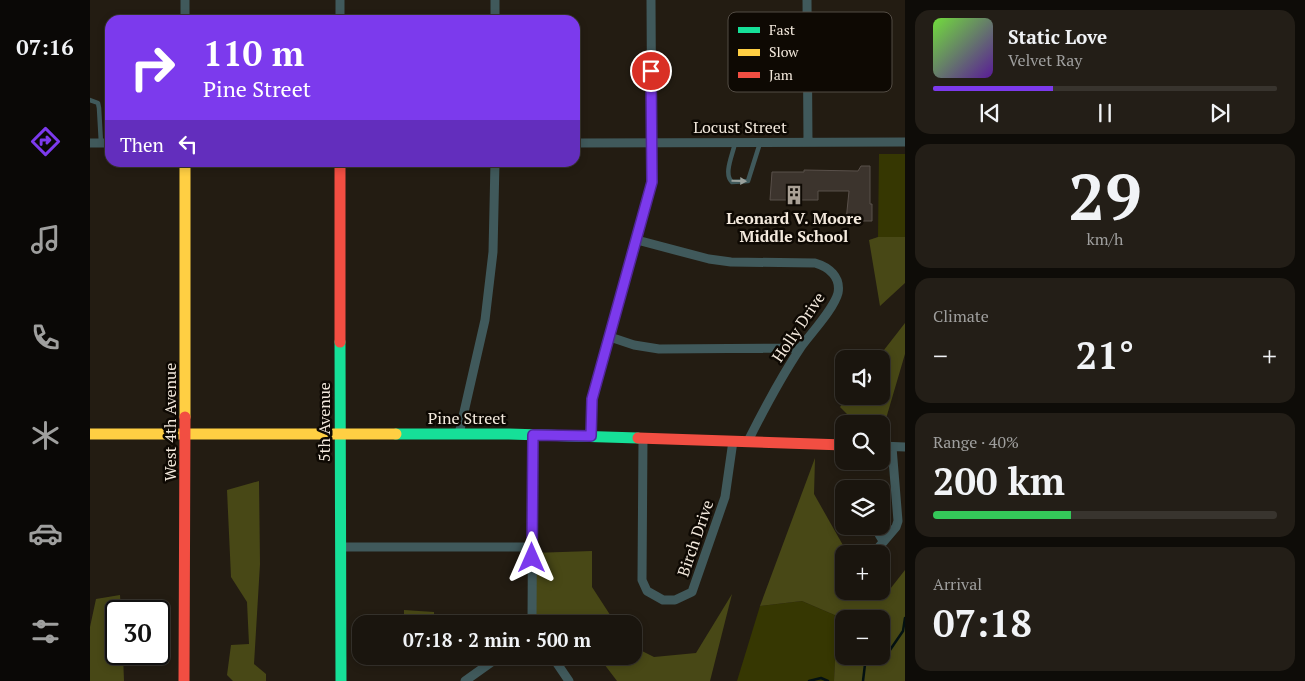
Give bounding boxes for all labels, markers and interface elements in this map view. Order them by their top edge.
legend [728,12,892,92]
text: Fast [769,20,796,39]
text: Static Love [1008,24,1107,49]
text: 110 m [203,30,304,76]
text: 07:16 [16,32,74,61]
icon: right [120,35,185,100]
text: Slow [769,42,799,61]
text: Velvet Ray [1008,49,1082,71]
pin [630,50,672,92]
icon: arrive [637,57,665,85]
text: Jam [769,65,793,84]
text: Pine Street [203,74,311,103]
icon: previous [976,99,1004,127]
icon: pause [1091,99,1119,127]
icon: next [1206,99,1234,127]
street label: Locust Street [693,116,787,138]
icon: directions [28,124,63,159]
icon: left [174,130,202,158]
text: Then [120,132,164,157]
text: 29 [1068,152,1142,239]
one-way arrow [731,178,747,186]
building icon: Leonard V. Moore Middle School [783,184,805,206]
place label: Leonard V. Moore Middle School [726,207,862,247]
icon: music [28,222,63,257]
text: km/h [1087,228,1123,250]
street label: Holly Drive [766,288,830,366]
text: Climate [933,305,989,327]
icon: phone [28,320,63,355]
text: 21° [1076,330,1134,380]
text: − [933,337,948,374]
text: + [1262,337,1277,374]
map controls [835,350,890,665]
button: sound [835,350,890,405]
street label: West 4th Avenue [159,363,181,481]
street label: 5th Avenue [313,382,335,462]
street label: Pine Street [428,407,506,429]
button: search [835,415,890,470]
icon: climate [28,418,63,453]
text: Range · 40% [933,431,1019,453]
text: 200 km [933,456,1065,506]
button: layers [835,480,890,535]
street label: Birch Drive [672,497,718,579]
icon: car [28,516,63,551]
position arrow [505,531,557,583]
button: + [835,545,890,600]
text: Arrival [933,573,982,595]
text: 07:18 [933,598,1032,648]
speed limit sign: 30 [105,600,170,665]
button: − [835,610,890,665]
icon: filters [28,614,63,649]
text: 07:18 · 2 min · 500 m [403,627,591,652]

